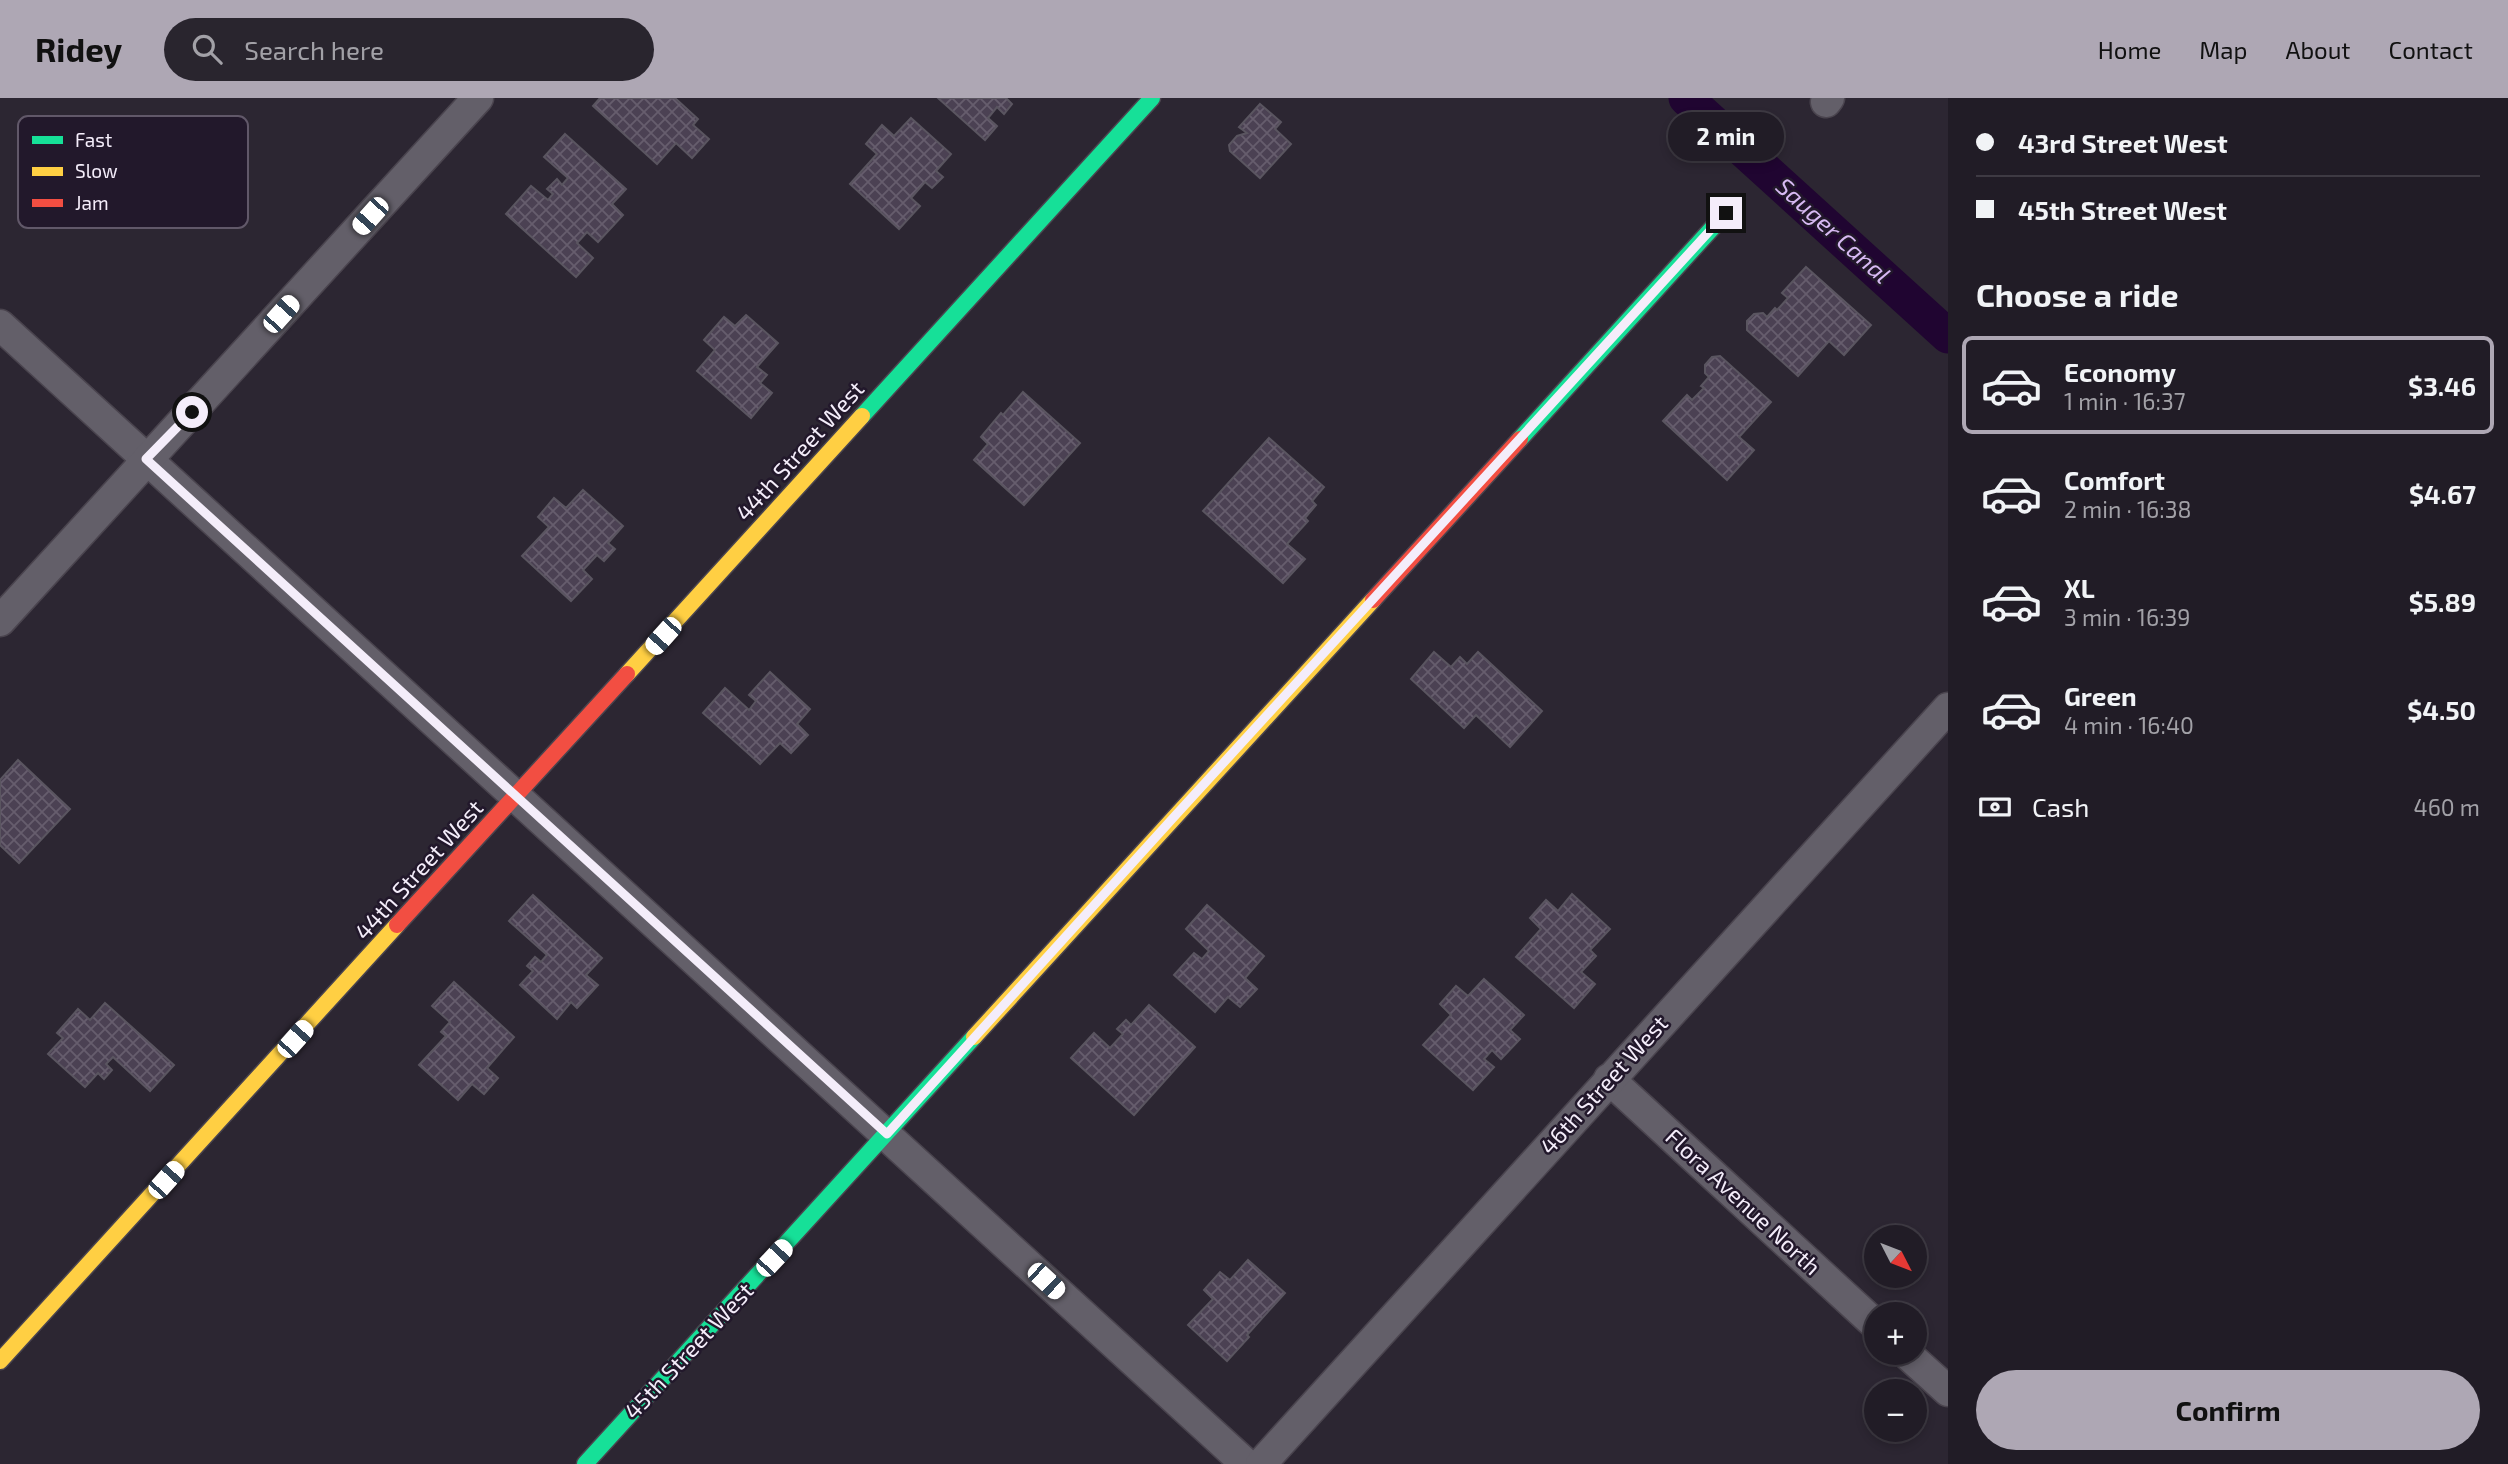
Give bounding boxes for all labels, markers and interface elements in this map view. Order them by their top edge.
search box [164,18,654,81]
text: Ridey [35,29,122,69]
icon: search [188,30,226,68]
text: Search here [244,34,384,65]
text: Home [2098,35,2161,64]
text: Map [2199,35,2247,64]
text: About [2285,35,2351,64]
text: Contact [2389,35,2473,64]
callout: 2 min [1668,111,1784,160]
legend [18,116,248,228]
text: 2 min [1697,122,1755,150]
text: 43rd Street West [2018,127,2228,158]
text: Fast [75,128,112,151]
text: Slow [75,159,118,182]
water label: Sauger Canal [1771,171,1897,289]
text: Jam [75,191,109,214]
car [349,193,392,239]
text: 45th Street West [2018,194,2227,225]
route end [1710,197,1742,229]
text: Choose a ride [1976,275,2179,313]
car [260,291,303,337]
icon: car [1980,354,2043,417]
text: Economy [2064,356,2176,387]
text: $3.46 [2408,370,2476,401]
street label: 44th Street West [729,374,870,526]
text: 1 min · 16:37 [2064,387,2186,415]
route start [176,396,208,428]
icon: car [1980,462,2043,525]
text: Comfort [2064,464,2165,495]
text: $4.67 [2409,478,2476,509]
text: 2 min · 16:38 [2064,495,2191,523]
icon: car [1980,570,2043,633]
text: XL [2064,572,2095,603]
text: $5.89 [2409,586,2476,617]
text: 3 min · 16:39 [2064,603,2191,631]
car [642,613,685,659]
icon: car [1980,678,2043,741]
text: Green [2064,680,2137,711]
text: $4.50 [2407,694,2476,725]
text: 4 min · 16:40 [2064,711,2194,739]
icon: cash [1976,788,2014,826]
text: Cash [2032,791,2089,822]
street label: 44th Street West [348,793,489,945]
text: 460 m [2414,793,2480,821]
street label: 46th Street West [1533,1009,1673,1160]
car [274,1016,317,1062]
street label: Flora Avenue North [1660,1122,1827,1280]
car [145,1157,188,1203]
north arrow [1864,1225,1927,1288]
map controls [1864,1225,1927,1442]
car [752,1235,797,1281]
car [1024,1259,1069,1303]
street label: 45th Street West [618,1276,759,1424]
button: + [1864,1302,1927,1365]
button: Confirm [1976,1370,2480,1450]
button: − [1864,1379,1927,1442]

